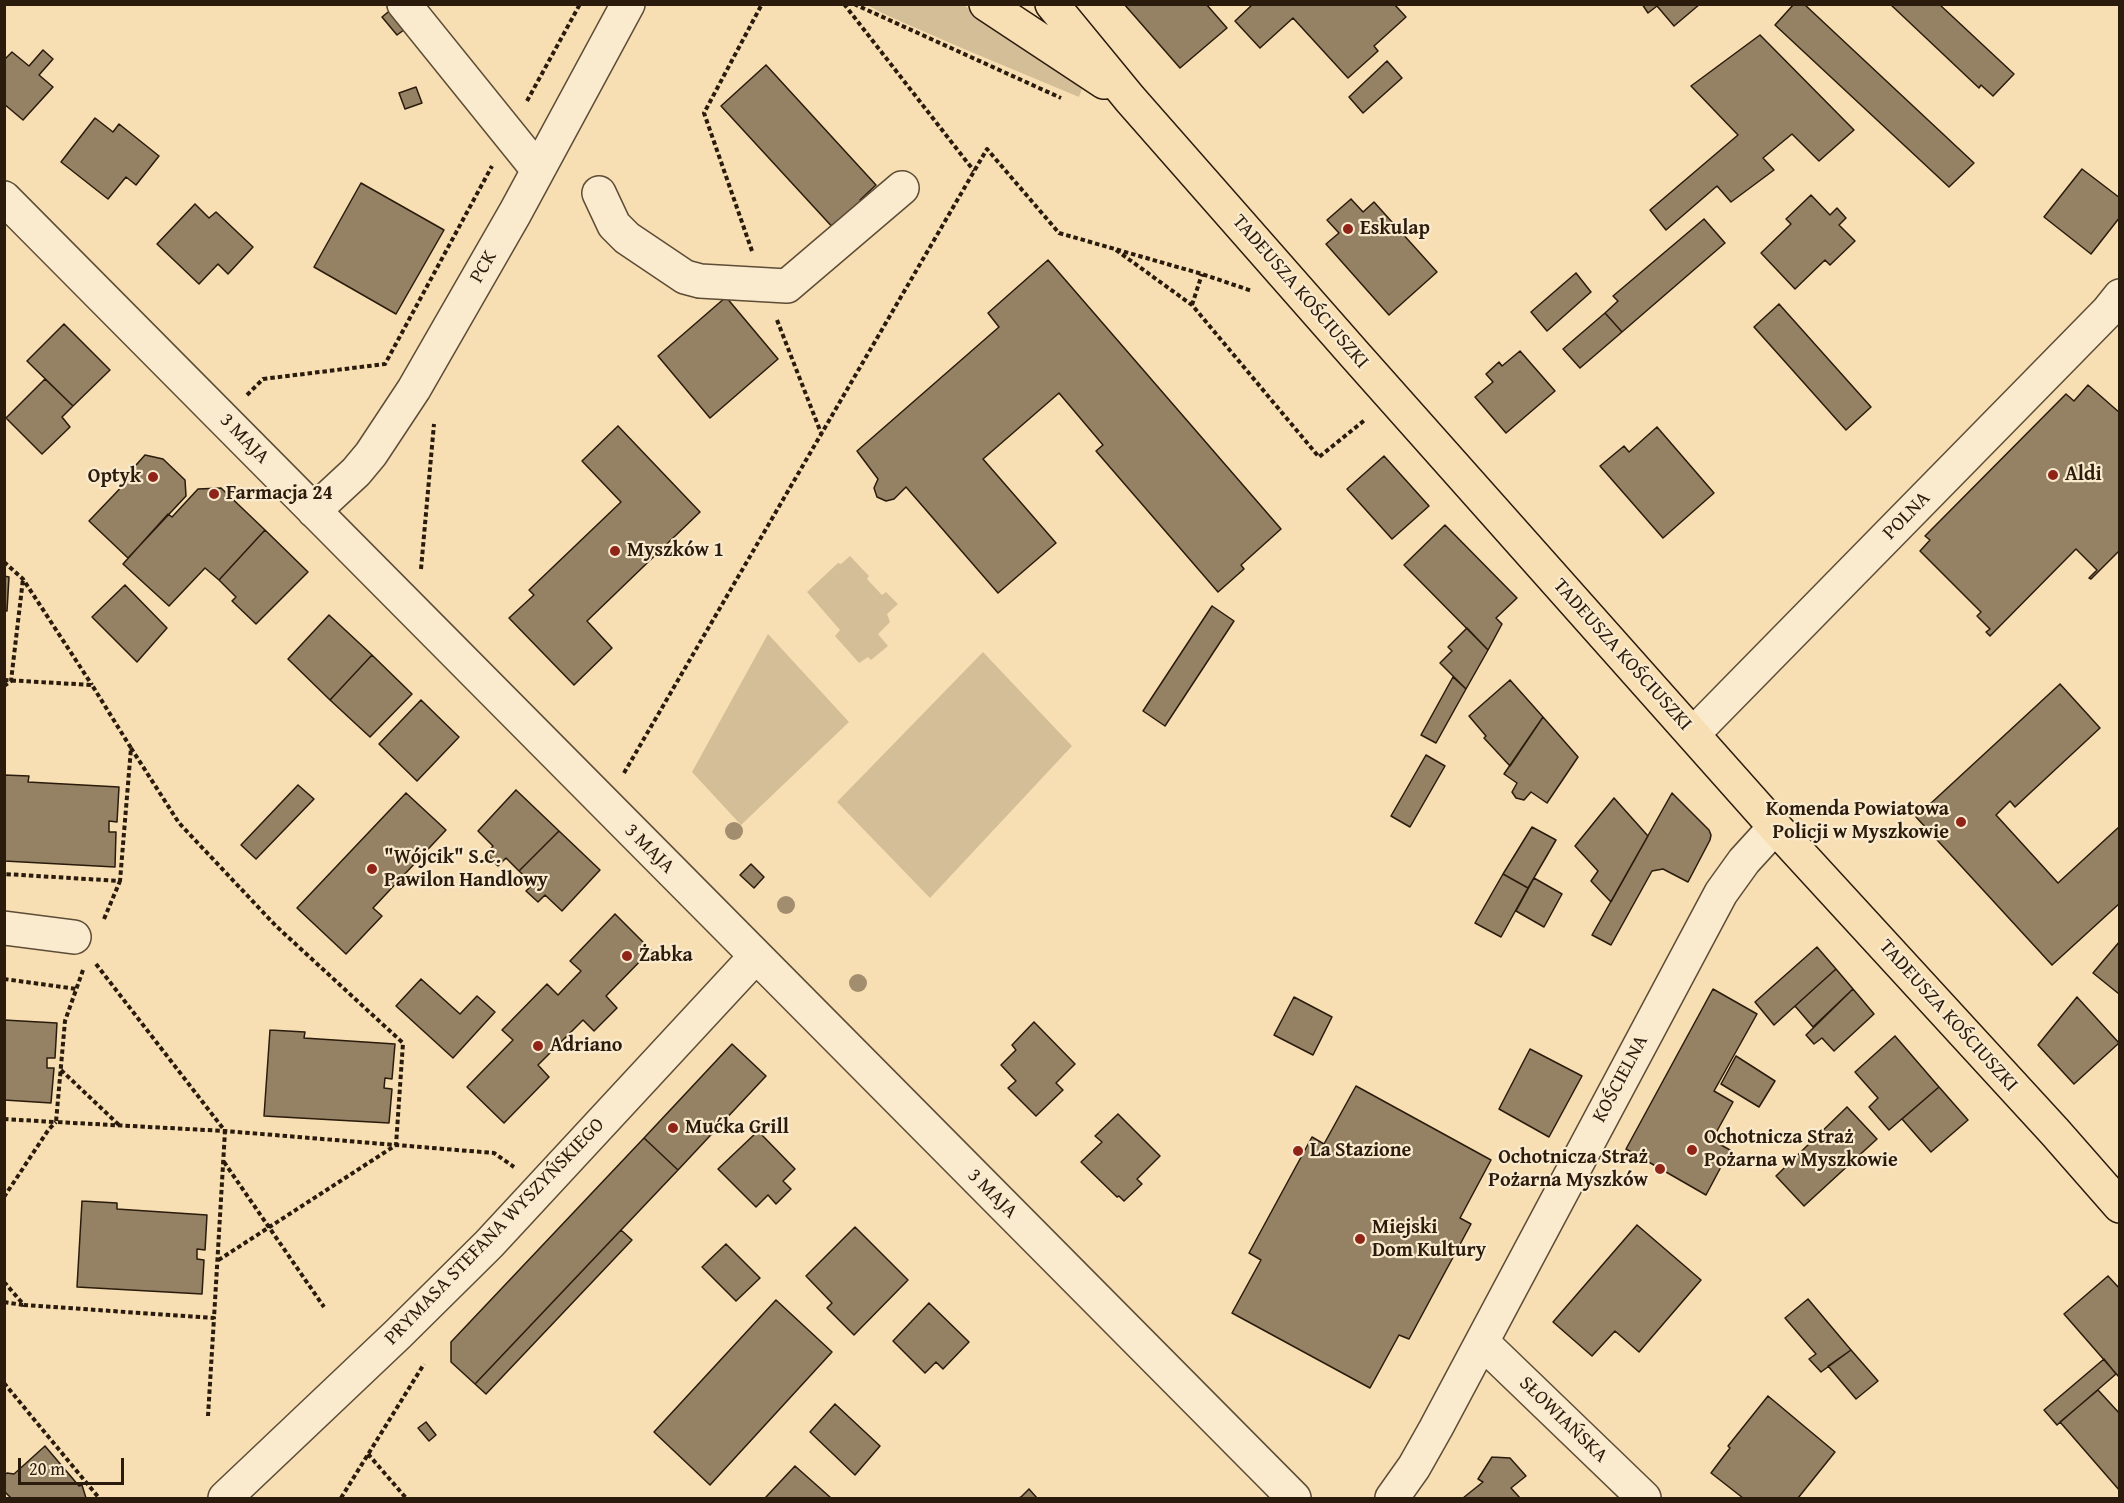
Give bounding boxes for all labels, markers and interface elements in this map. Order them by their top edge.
street label: TADEUSZA KOŚCIUSZKI [1227,210,1373,374]
place label: Eskulap [1360,217,1430,241]
marker: Eskulap [1341,222,1355,236]
street label: PCK [465,247,503,287]
street label: 3 MAJA [214,409,274,469]
place label: Aldi [2065,463,2102,487]
place label: Optyk [88,465,141,489]
marker: Aldi [2046,468,2060,482]
marker: Optyk [146,470,160,484]
place label: Farmacja 24 [226,482,333,506]
marker: Farmacja 24 [207,487,221,501]
street label: POLNA [1878,487,1936,545]
place label: Myszków 1 [627,539,724,563]
marker: Myszków 1 [608,544,622,558]
street label: TADEUSZA KOŚCIUSZKI [1547,574,1697,736]
place label: Komenda Powiatowa Policji w Myszkowie [1766,798,1949,845]
marker: Komenda Powiatowa Policji w Myszkowie [1954,815,1968,829]
street label: 3 MAJA [619,819,679,879]
place label: "Wójcik" S.C. Pawilon Handlowy [384,846,548,893]
marker: "Wójcik" S.C. Pawilon Handlowy [365,862,379,876]
street label: TADEUSZA KOŚCIUSZKI [1873,935,2023,1097]
place label: Żabka [639,944,693,968]
marker: Żabka [620,949,634,963]
street label: KOŚCIELNA [1588,1031,1654,1127]
place label: Adriano [550,1034,622,1058]
marker: Adriano [531,1039,545,1053]
street label: PRYMASA STEFANA WYSZYŃSKIEGO [380,1114,610,1350]
place label: Mućka Grill [685,1116,789,1140]
marker: Mućka Grill [666,1121,680,1135]
place label: Ochotnicza Straż Pożarna w Myszkowie [1704,1126,1898,1173]
place label: La Stazione [1310,1139,1411,1163]
marker: Ochotnicza Straż Pożarna w Myszkowie [1685,1143,1699,1157]
marker: La Stazione [1291,1144,1305,1158]
place label: Ochotnicza Straż Pożarna Myszków [1488,1146,1648,1193]
marker: Ochotnicza Straż Pożarna Myszków [1653,1162,1667,1176]
street label: 3 MAJA [962,1164,1022,1224]
place label: Miejski Dom Kultury [1372,1216,1486,1263]
marker: Miejski Dom Kultury [1353,1232,1367,1246]
street label: SŁOWIAŃSKA [1514,1372,1612,1468]
scale bar [21,1446,128,1484]
text: 20 m [29,1455,65,1482]

